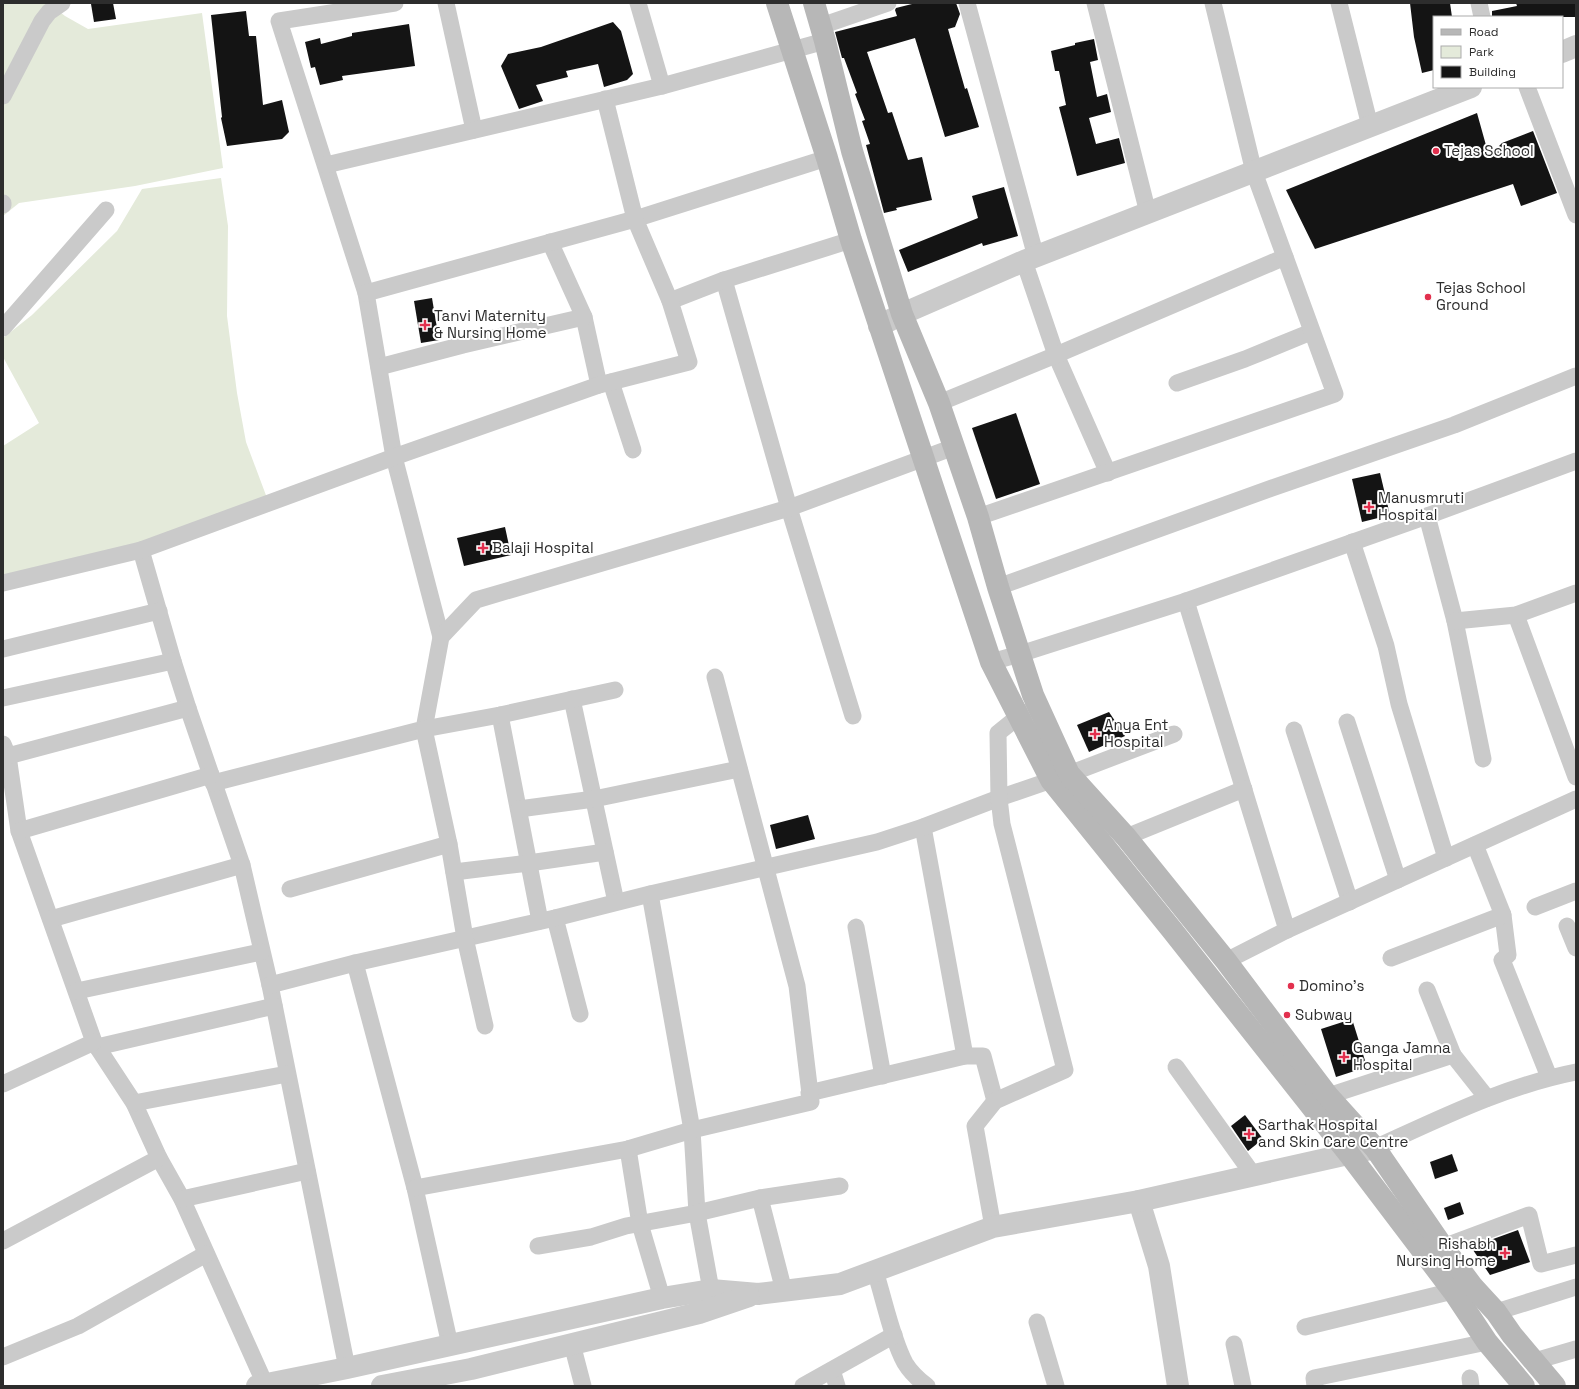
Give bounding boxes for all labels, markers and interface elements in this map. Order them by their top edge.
legend [1433,16,1563,88]
text: Road [1469,24,1498,40]
text: Park [1469,44,1494,60]
text: Building [1469,64,1516,80]
place label: Tejas School [1444,141,1534,160]
marker: Tejas School [1431,146,1441,156]
place label: Tejas School Ground [1436,278,1526,314]
marker: Tejas School Ground [1423,292,1433,302]
place label: Tanvi Maternity & Nursing Home [434,306,547,342]
marker: Tanvi Maternity & Nursing Home [419,319,431,331]
place label: Manusmruti Hospital [1378,488,1464,524]
marker: Manusmruti Hospital [1363,501,1375,513]
place label: Balaji Hospital [492,538,594,557]
marker: Balaji Hospital [477,542,489,554]
place label: Anya Ent Hospital [1104,715,1169,751]
marker: Anya Ent Hospital [1089,728,1101,740]
place label: Domino's [1299,976,1364,995]
marker: Domino's [1286,981,1296,991]
place label: Subway [1295,1005,1352,1024]
marker: Subway [1282,1010,1292,1020]
place label: Ganga Jamna Hospital [1353,1038,1451,1074]
marker: Ganga Jamna Hospital [1338,1051,1350,1063]
place label: Sarthak Hospital and Skin Care Centre [1258,1115,1408,1151]
marker: Sarthak Hospital and Skin Care Centre [1243,1128,1255,1140]
place label: Rishabh Nursing Home [1396,1234,1496,1270]
marker: Rishabh Nursing Home [1499,1247,1511,1259]

